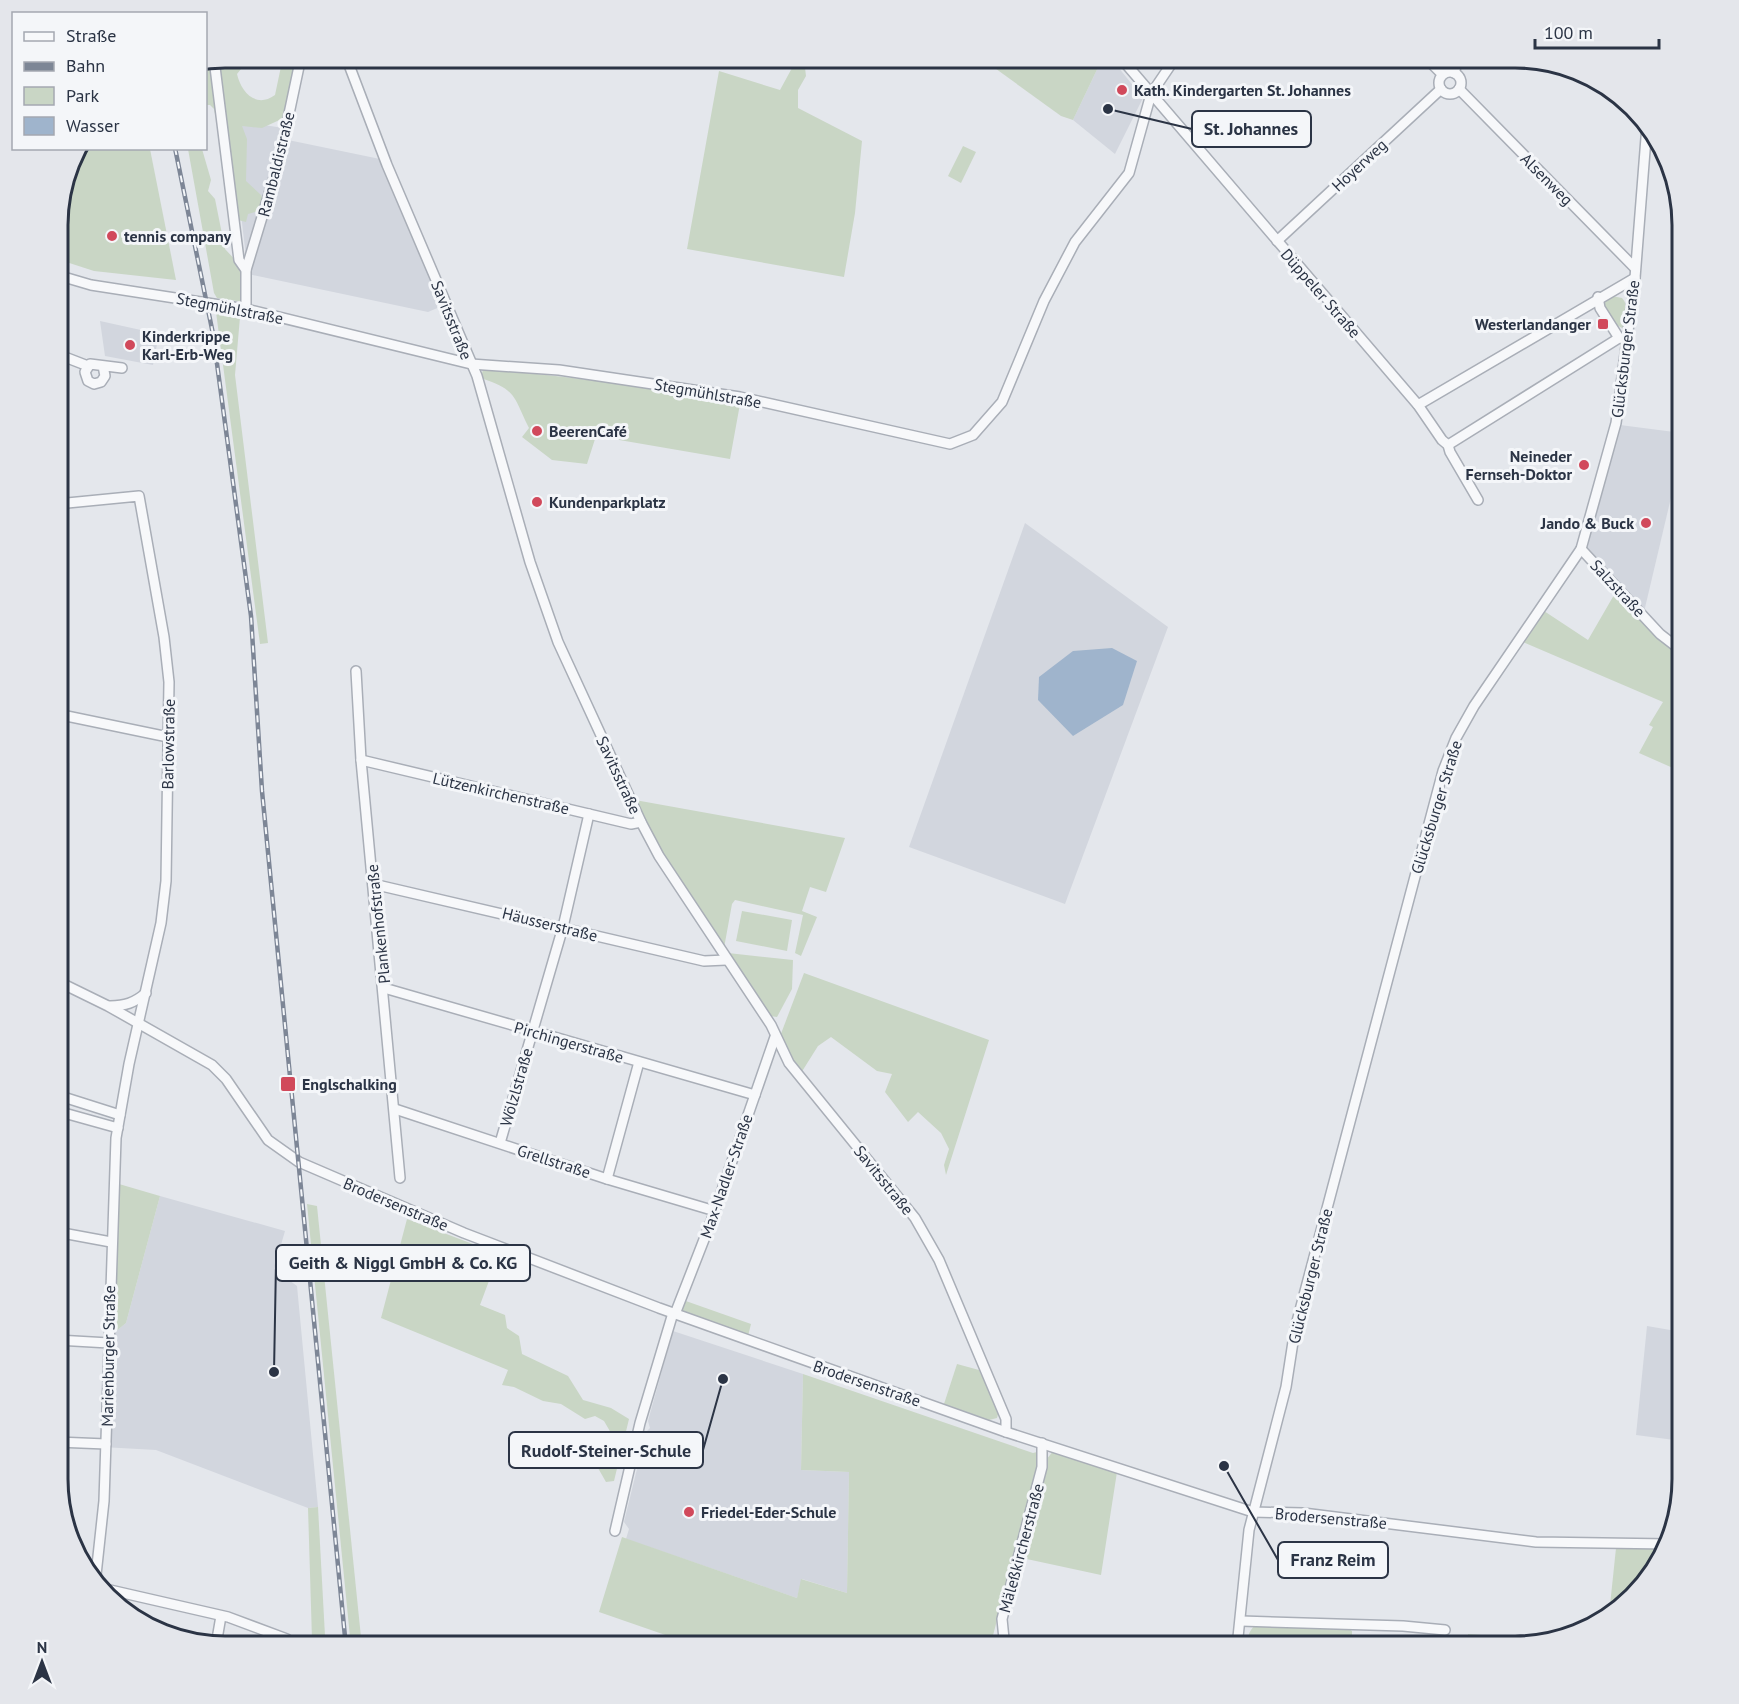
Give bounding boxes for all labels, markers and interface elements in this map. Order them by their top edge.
legend [12,12,207,150]
scale bar [1535,12,1660,50]
text: 100 m [1544,21,1593,44]
text: Straße [66,24,117,47]
text: Bahn [66,54,105,77]
place label: Kath. Kindergarten St. Johannes [1134,80,1351,100]
marker: Kath. Kindergarten St. Johannes [1115,83,1129,97]
text: Park [66,84,99,107]
street label: Rambaldistraße [253,109,299,219]
callout: St. Johannes [1192,111,1311,147]
text: Wasser [66,114,120,137]
text: St. Johannes [1204,117,1299,140]
street label: Hoyerweg [1327,134,1391,196]
street label: Alsenweg [1517,149,1577,209]
place label: tennis company [124,226,232,246]
marker: tennis company [105,229,119,243]
street label: Düppeler Straße [1277,244,1365,342]
street label: Savitsstraße [427,277,477,363]
street label: Glücksburger Straße [1607,279,1643,419]
street label: Stegmühlstraße [175,288,285,328]
place label: Westerlandanger [1475,314,1591,334]
marker: Westerlandanger [1596,317,1610,331]
place label: Kinderkrippe Karl-Erb-Weg [142,326,233,364]
marker: Kinderkrippe Karl-Erb-Weg [123,338,137,352]
street label: Stegmühlstraße [653,374,763,412]
place label: BeerenCafé [549,421,627,441]
marker: BeerenCafé [530,424,544,438]
place label: Neineder Fernseh-Doktor [1466,446,1572,484]
marker: Neineder Fernseh-Doktor [1577,458,1591,472]
place label: Kundenparkplatz [549,492,666,512]
marker: Kundenparkplatz [530,495,544,509]
place label: Jando & Buck [1540,513,1634,533]
marker: Jando & Buck [1639,516,1653,530]
street label: Salzstraße [1586,555,1650,621]
street label: Barlowstraße [157,698,179,790]
street label: Savitsstraße [592,733,646,817]
street label: Glücksburger Straße [1406,738,1466,876]
street label: Lützenkirchenstraße [431,768,571,818]
street label: Plankenhofstraße [362,863,394,985]
street label: Häusserstraße [500,903,600,945]
street label: Pirchingerstraße [512,1017,626,1067]
street label: Wölzlstraße [495,1045,537,1129]
place label: Englschalking [302,1074,397,1094]
marker: Englschalking [279,1075,297,1093]
street label: Max-Nadler-Straße [695,1111,757,1241]
street label: Grellstraße [515,1140,593,1182]
street label: Savitsstraße [850,1141,918,1219]
street label: Brodersenstraße [340,1173,452,1235]
street label: Glücksburger Straße [1284,1206,1336,1346]
callout: Geith & Niggl GmbH & Co. KG [276,1245,530,1281]
text: Geith & Niggl GmbH & Co. KG [289,1251,517,1274]
street label: Marienburger Straße [97,1285,119,1427]
street label: Brodersenstraße [811,1355,923,1411]
callout: Rudolf-Steiner-Schule [509,1432,703,1468]
text: Rudolf-Steiner-Schule [521,1439,691,1462]
street label: Mäleßkircherstraße [994,1481,1048,1615]
place label: Friedel-Eder-Schule [701,1502,836,1522]
street label: Brodersenstraße [1274,1503,1388,1533]
marker: Friedel-Eder-Schule [682,1505,696,1519]
callout: Franz Reim [1278,1542,1388,1578]
text: Franz Reim [1291,1548,1375,1571]
north arrow [12,1632,72,1692]
text: N [37,1637,47,1657]

